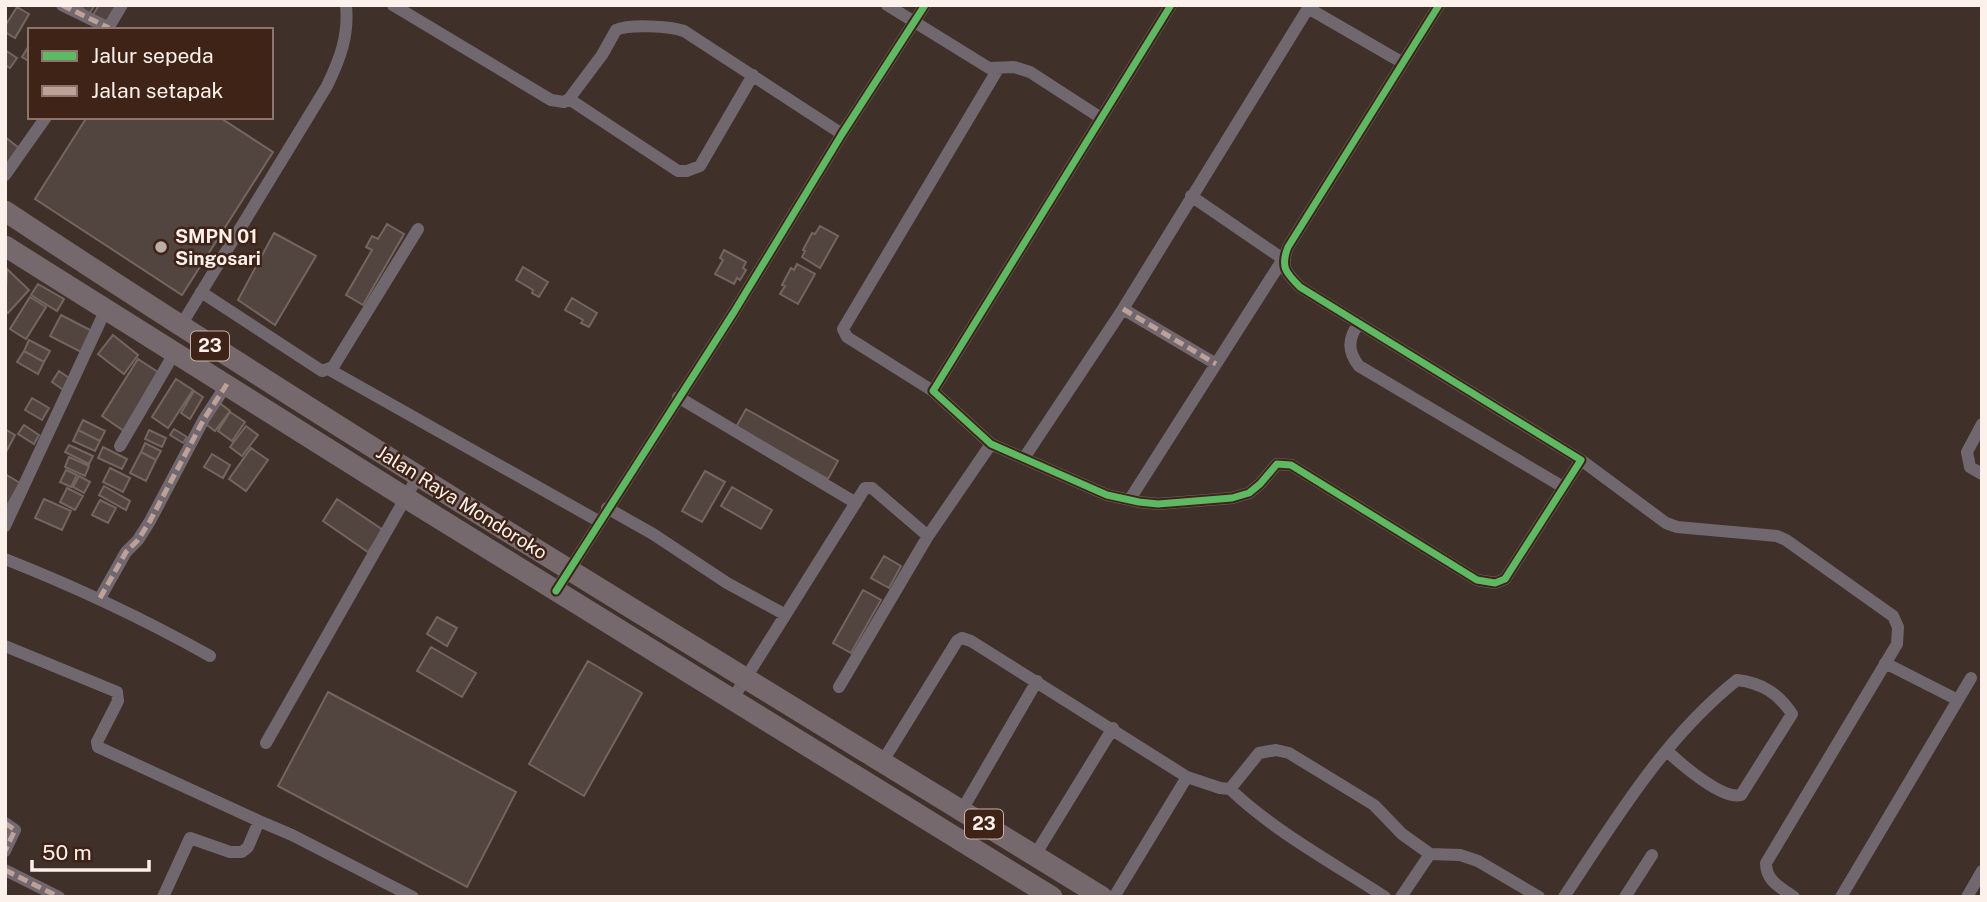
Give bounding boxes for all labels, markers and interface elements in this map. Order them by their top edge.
legend [28,28,273,119]
text: Jalur sepeda [91,43,214,68]
text: Jalan setapak [91,78,224,103]
place label: SMPN 01 Singosari [175,225,261,269]
marker: SMPN 01 Singosari [153,239,169,255]
road number: 23 [191,332,229,360]
street label: Jalan Raya Mondoroko [373,440,551,564]
road number: 23 [965,810,1003,838]
scale bar [32,828,149,872]
text: 50 m [42,840,92,865]

